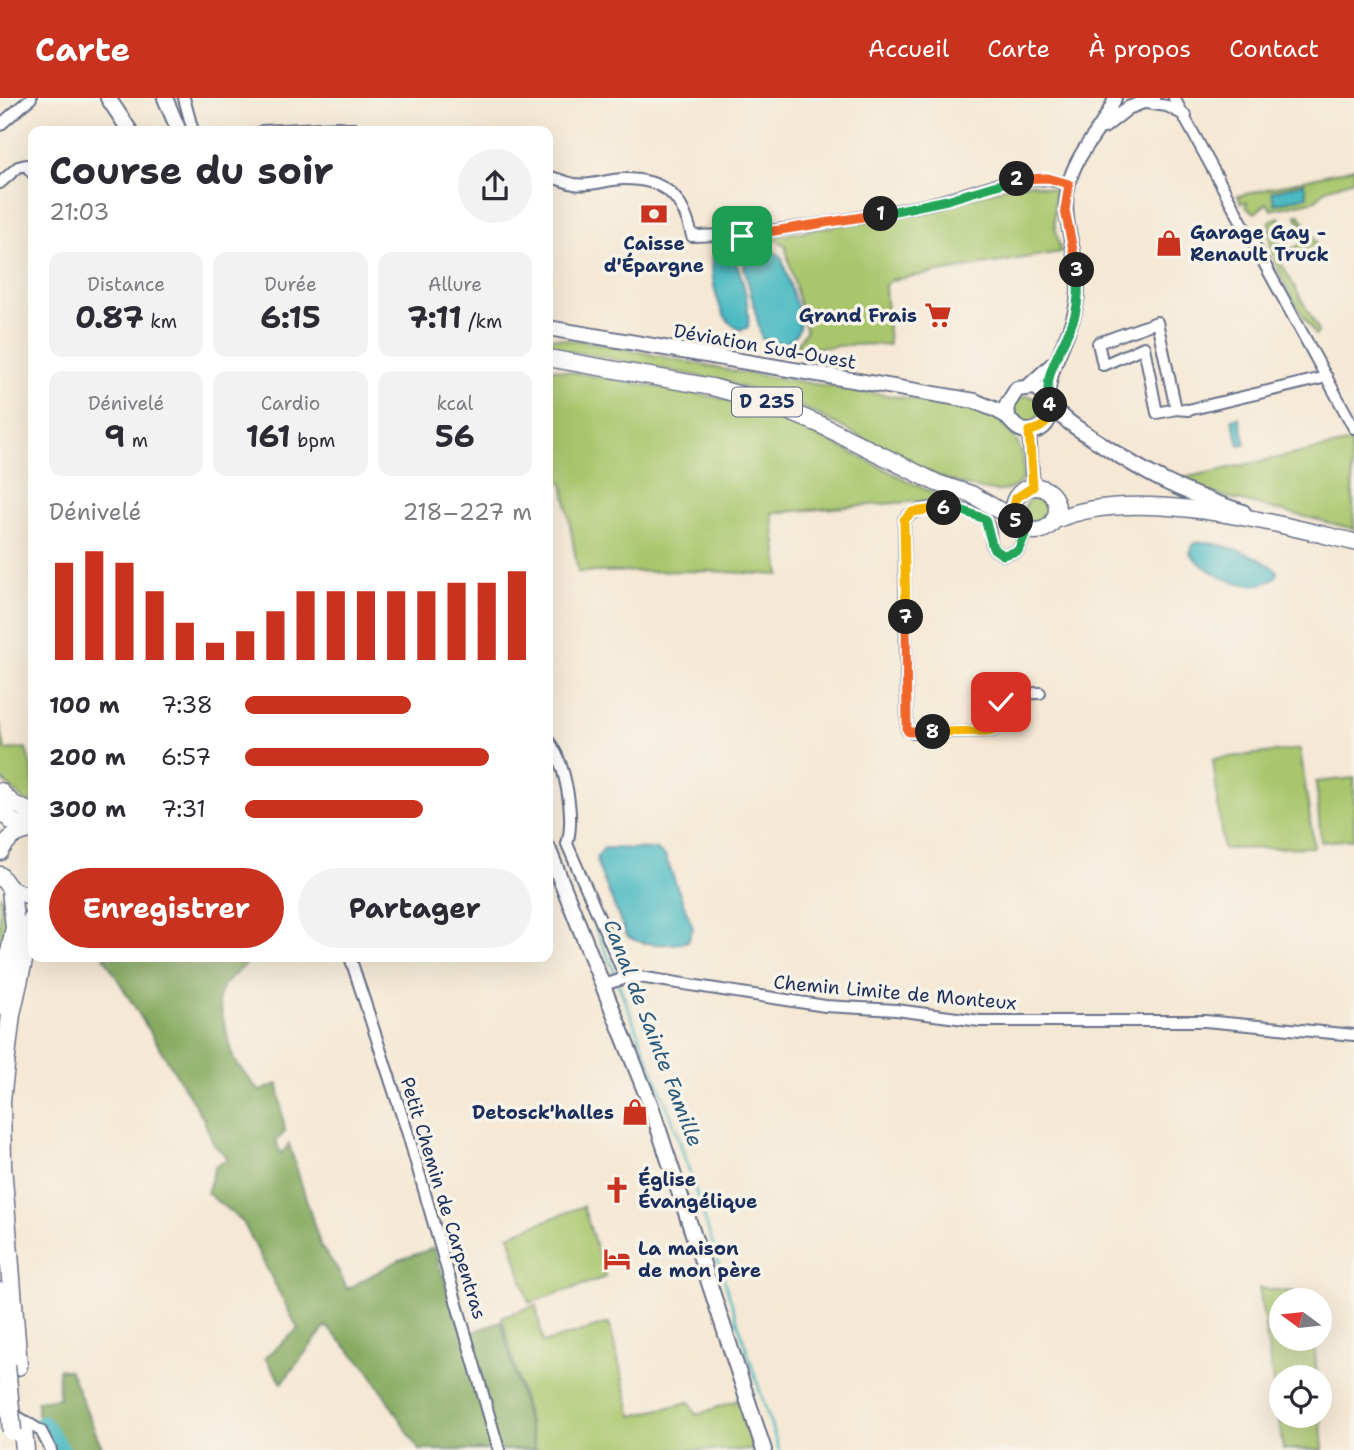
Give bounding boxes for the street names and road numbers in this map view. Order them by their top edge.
street label: Déviation Sud-Ouest [672,318,858,375]
road number: D 235 [732,388,802,416]
street label: Chemin Limite de Monteux [772,969,1018,1016]
street label: Petit Chemin de Carpentras [395,1074,492,1322]

